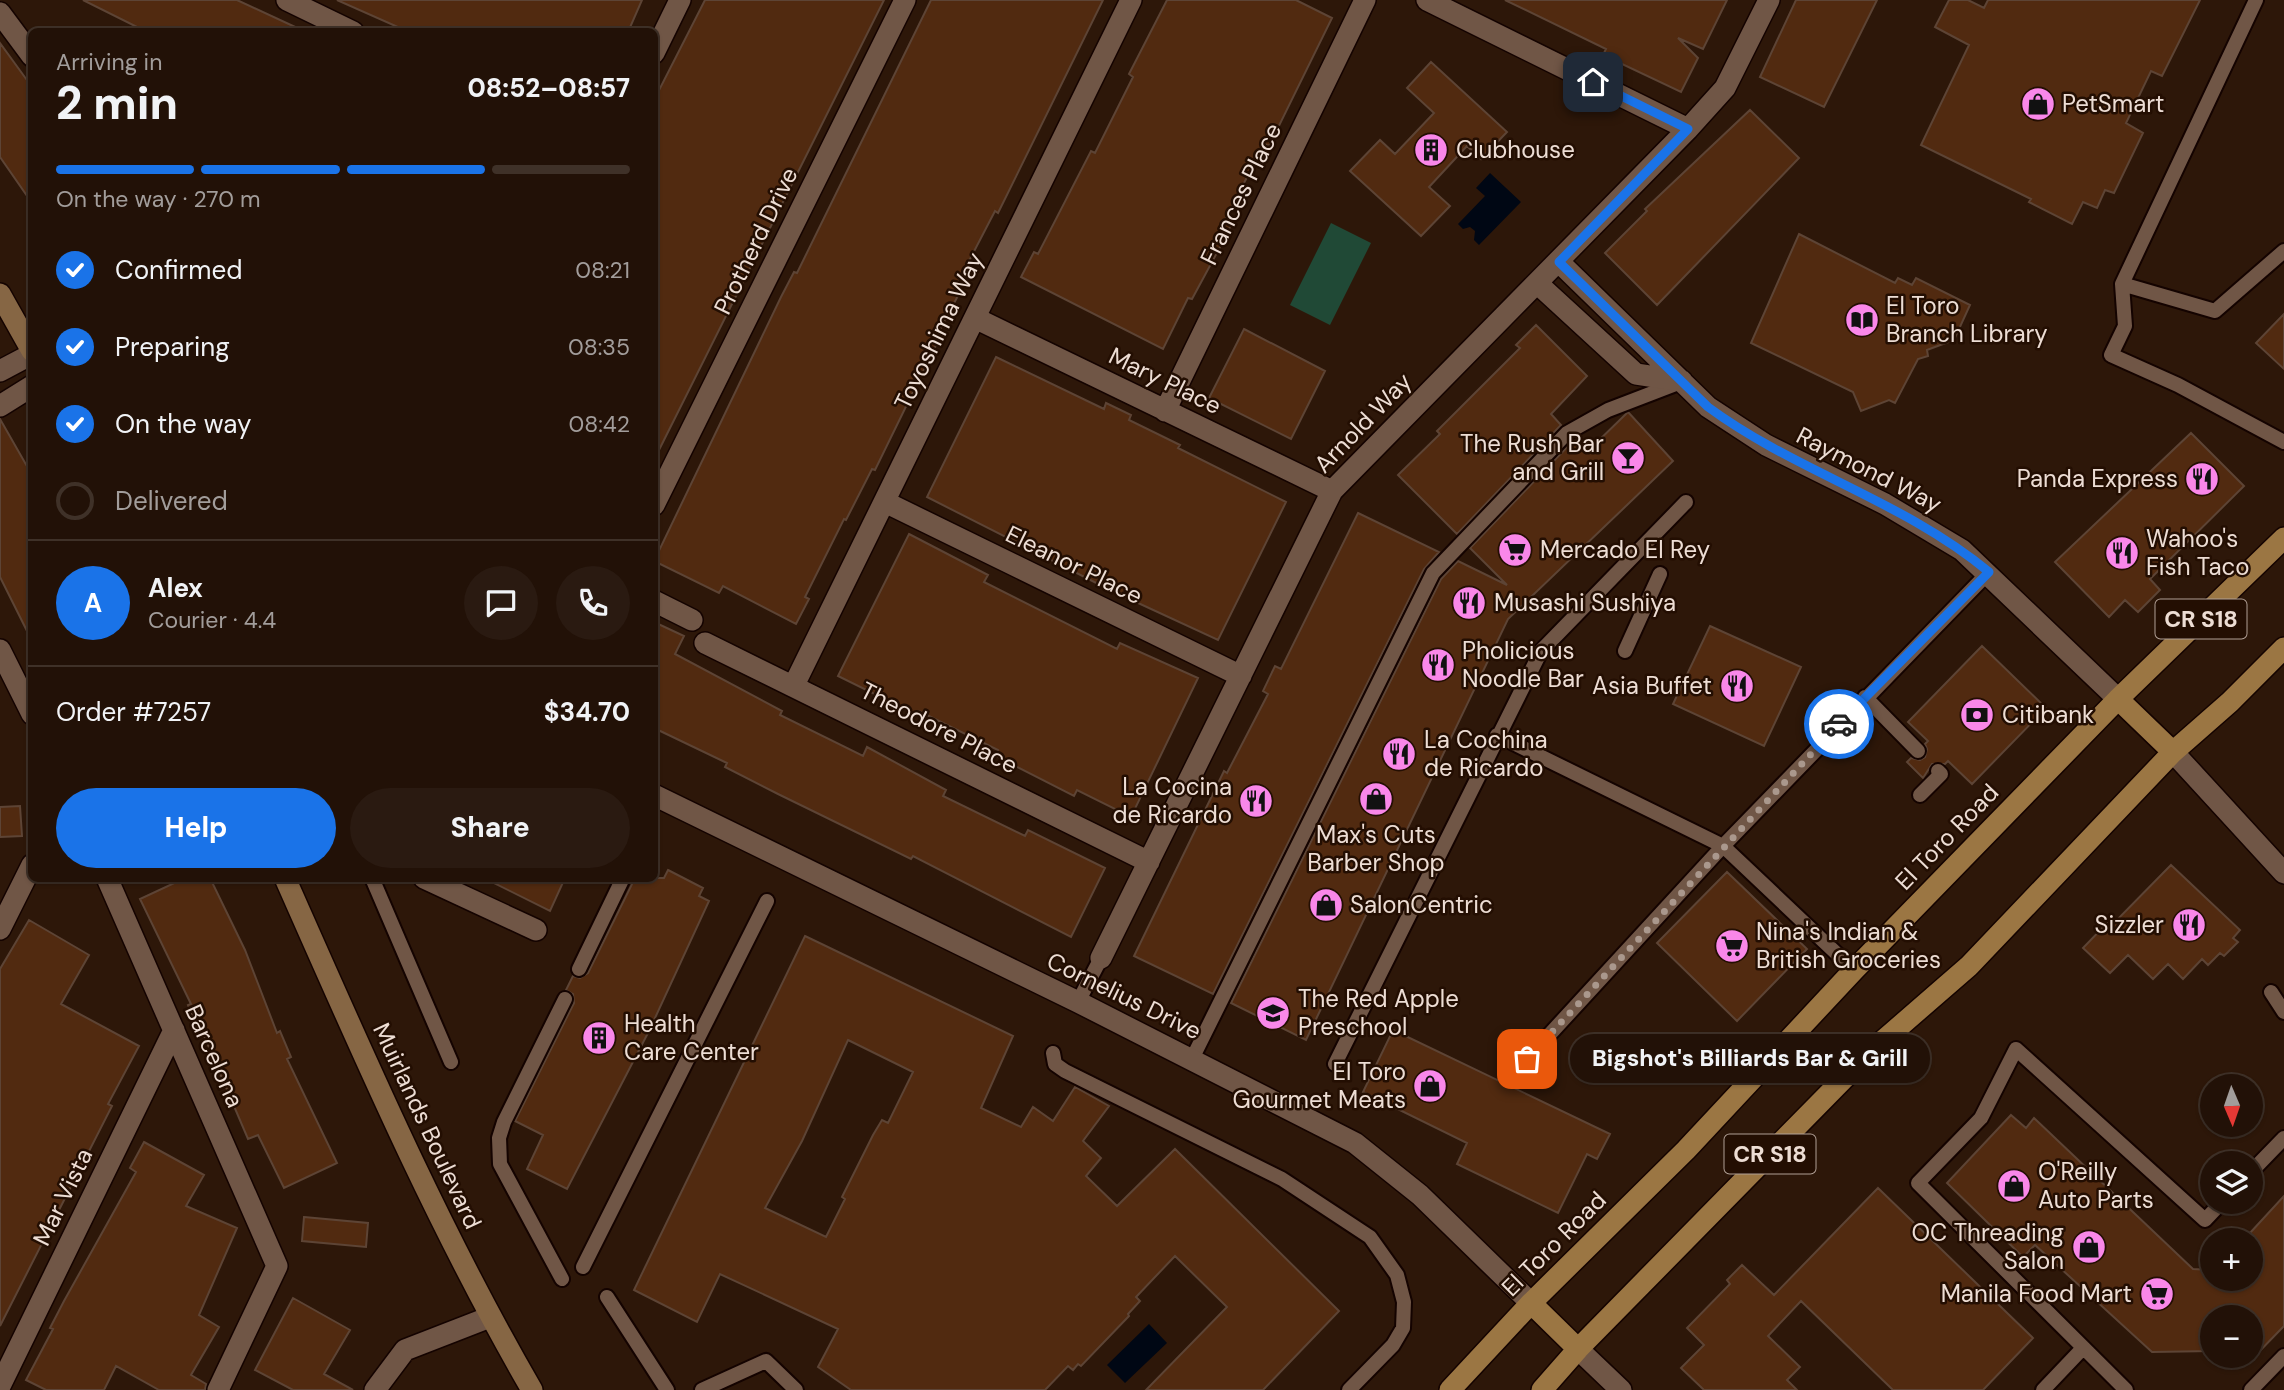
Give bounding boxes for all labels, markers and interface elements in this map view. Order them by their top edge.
text: Arriving in [56,47,162,77]
pin [1563,52,1623,112]
icon: home [1574,63,1612,101]
text: 08:52–08:57 [468,71,630,105]
text: 2 min [56,73,178,133]
shop icon: PetSmart [2019,85,2057,123]
place label: PetSmart [2062,88,2165,119]
street label: Frances Place [1193,118,1288,270]
building icon: Clubhouse [1412,131,1450,169]
place label: Clubhouse [1456,134,1575,165]
street label: Protherd Drive [707,162,804,319]
text: On the way · 270 m [56,184,261,214]
street label: Toyoshima Way [887,247,990,415]
icon: check [56,251,94,289]
text: Confirmed [115,253,242,287]
text: 08:21 [575,255,630,285]
place label: El Toro Branch Library [1886,290,2048,349]
library icon: El Toro Branch Library [1843,301,1881,339]
icon: check [56,328,94,366]
text: Preparing [115,330,230,364]
text: 08:35 [568,332,630,362]
street label: Mary Place [1104,340,1227,421]
street label: Arnold Way [1307,366,1418,479]
icon: check [56,405,94,443]
text: On the way [115,407,251,441]
text: 08:42 [568,409,630,439]
street label: Raymond Way [1791,420,1947,519]
place label: The Rush Bar and Grill [1460,428,1604,487]
bar icon: The Rush Bar and Grill [1609,439,1647,477]
restaurant icon: Panda Express [2183,460,2221,498]
place label: Panda Express [2017,463,2178,494]
text: Delivered [115,484,228,518]
street label: Eleanor Place [1001,518,1148,611]
place label: Wahoo's Fish Taco [2146,523,2250,582]
supermarket icon: Mercado El Rey [1496,531,1534,569]
place label: Mercado El Rey [1540,534,1710,565]
restaurant icon: Wahoo's Fish Taco [2103,534,2141,572]
button: chat [464,566,538,640]
button: phone [556,566,630,640]
text: Alex [148,571,203,605]
restaurant icon: Musashi Sushiya [1450,584,1488,622]
text: A [84,586,102,620]
place label: Musashi Sushiya [1494,587,1676,618]
road number: CR S18 [2156,600,2246,638]
text: Courier · 4.4 [148,605,276,635]
place label: Pholicious Noodle Bar [1462,635,1584,694]
restaurant icon: Pholicious Noodle Bar [1419,646,1457,684]
restaurant icon: Asia Buffet [1718,667,1756,705]
place label: Asia Buffet [1592,670,1712,701]
street label: Theodore Place [855,675,1023,781]
courier [1804,689,1874,759]
text: Order #7257 [56,695,211,729]
text: $34.70 [544,695,630,729]
bank icon: Citibank [1958,696,1996,734]
place label: Citibank [2002,699,2094,730]
icon: car [1820,705,1858,743]
place label: La Cochina de Ricardo [1424,724,1548,783]
restaurant icon: La Cochina de Ricardo [1380,735,1418,773]
place label: La Cocina de Ricardo [1112,771,1232,830]
street label: El Toro Road [1888,777,2005,896]
shop icon: Max's Cuts Barber Shop [1357,780,1395,818]
restaurant icon: La Cocina de Ricardo [1237,782,1275,820]
button: Help [56,788,336,868]
button: Share [350,788,630,868]
place label: Max's Cuts Barber Shop [1307,819,1445,878]
shop icon: SalonCentric [1307,886,1345,924]
place label: SalonCentric [1350,889,1493,920]
restaurant icon: Sizzler [2170,906,2208,944]
place label: Sizzler [2094,909,2164,940]
place label: Nina's Indian & British Groceries [1756,916,1941,975]
supermarket icon: Nina's Indian & British Groceries [1713,927,1751,965]
street label: Cornelius Drive [1042,945,1206,1046]
place label: The Red Apple Preschool [1298,983,1459,1042]
school or university icon: The Red Apple Preschool [1254,994,1292,1032]
street label: Barcelona [178,999,251,1112]
place label: Health Care Center [624,1008,759,1067]
street label: Muirlands Boulevard [366,1018,489,1234]
building icon: Health Care Center [580,1019,618,1057]
pin [1497,1029,1557,1089]
callout: Bigshot's Billiards Bar & Grill [1569,1034,1929,1084]
icon: bag [1508,1040,1546,1078]
text: Bigshot's Billiards Bar & Grill [1592,1043,1908,1073]
place label: El Toro Gourmet Meats [1233,1056,1406,1115]
shop icon: El Toro Gourmet Meats [1411,1067,1449,1105]
north arrow [2200,1074,2263,1138]
map controls [2200,1074,2263,1368]
road number: CR S18 [1724,1134,1816,1174]
street label: Mar Vista [26,1143,99,1250]
button: layers [2200,1151,2263,1214]
place label: O'Reilly Auto Parts [2038,1156,2154,1215]
shop icon: O'Reilly Auto Parts [1995,1167,2033,1205]
street label: El Toro Road [1495,1185,1613,1303]
place label: OC Threading Salon [1911,1217,2064,1276]
shop icon: OC Threading Salon [2070,1228,2108,1266]
button: + [2200,1228,2263,1291]
supermarket icon: Manila Food Mart [2138,1275,2176,1313]
place label: Manila Food Mart [1941,1278,2132,1309]
button: − [2200,1305,2263,1368]

